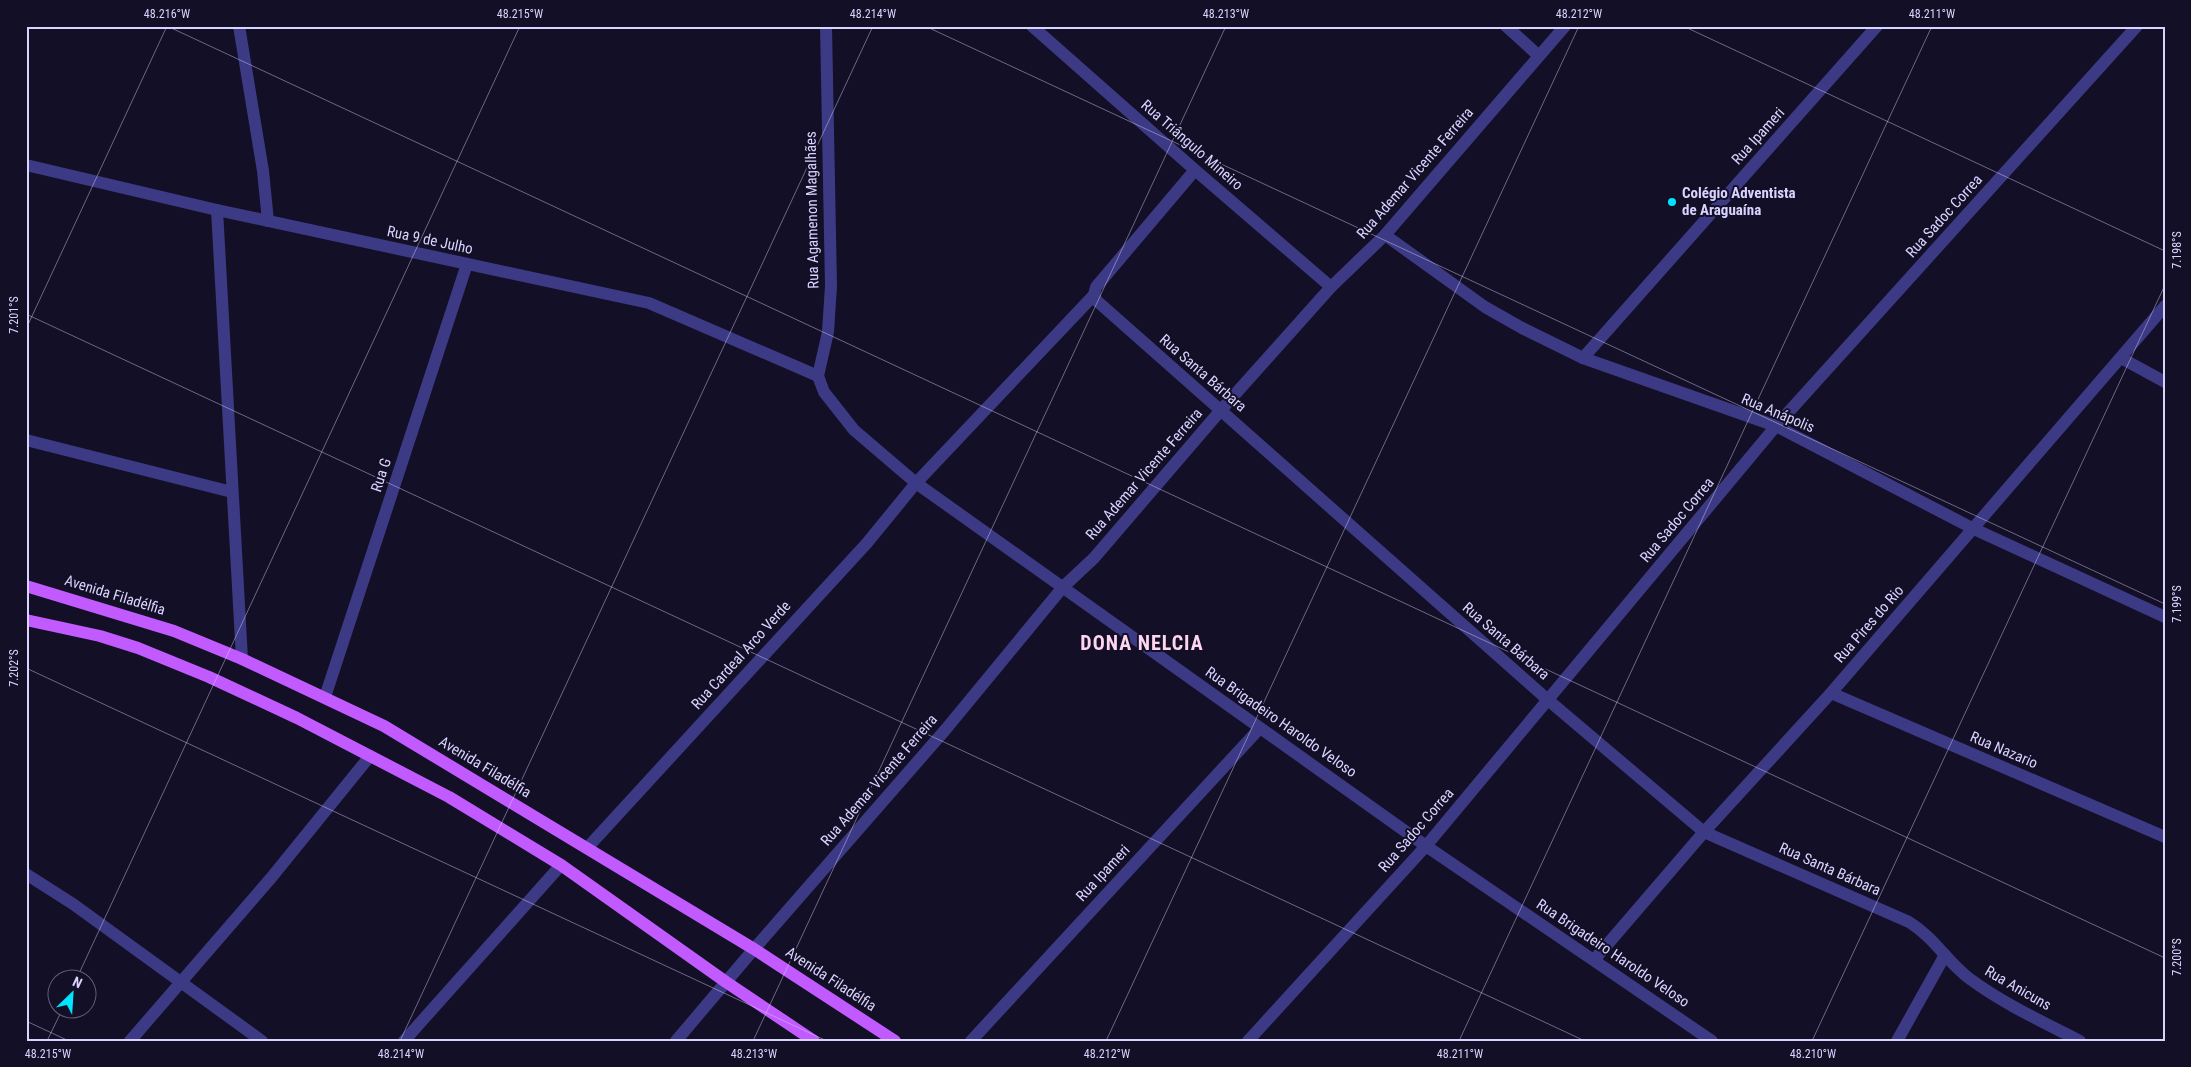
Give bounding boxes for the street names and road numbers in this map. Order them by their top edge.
street label: Rua Triângulo Mineiro [1137,96,1247,194]
street label: Rua Ademar Vicente Ferreira [1353,104,1477,242]
street label: Rua Ipameri [1728,104,1788,168]
street label: Rua Agamenon Magalhães [802,131,822,289]
street label: Rua Sadoc Correa [1902,171,1986,261]
street label: Rua 9 de Julho [385,222,475,258]
street label: Rua Santa Bárbara [1156,330,1250,416]
street label: Rua Anápolis [1739,390,1817,437]
street label: Rua Ademar Vicente Ferreira [1082,405,1206,543]
street label: Rua G [367,456,395,494]
street label: Rua Sadoc Correa [1636,474,1718,566]
street label: Avenida Filadélfia [63,571,167,619]
street label: Rua Pires do Rio [1830,582,1908,666]
street label: Rua Cardeal Arco Verde [688,597,794,713]
street label: Rua Santa Bárbara [1459,598,1553,684]
street label: Rua Brigadeiro Haroldo Veloso [1202,663,1360,781]
street label: Rua Ademar Vicente Ferreira [817,711,941,849]
street label: Rua Nazario [1968,728,2040,772]
street label: Avenida Filadélfia [436,732,534,802]
street label: Rua Sadoc Correa [1375,784,1457,876]
street label: Rua Santa Bárbara [1776,839,1884,899]
street label: Rua Ipameri [1072,841,1134,905]
street label: Rua Brigadeiro Haroldo Veloso [1533,895,1693,1011]
street label: Avenida Filadélfia [782,943,880,1015]
street label: Rua Anicuns [1982,962,2054,1014]

